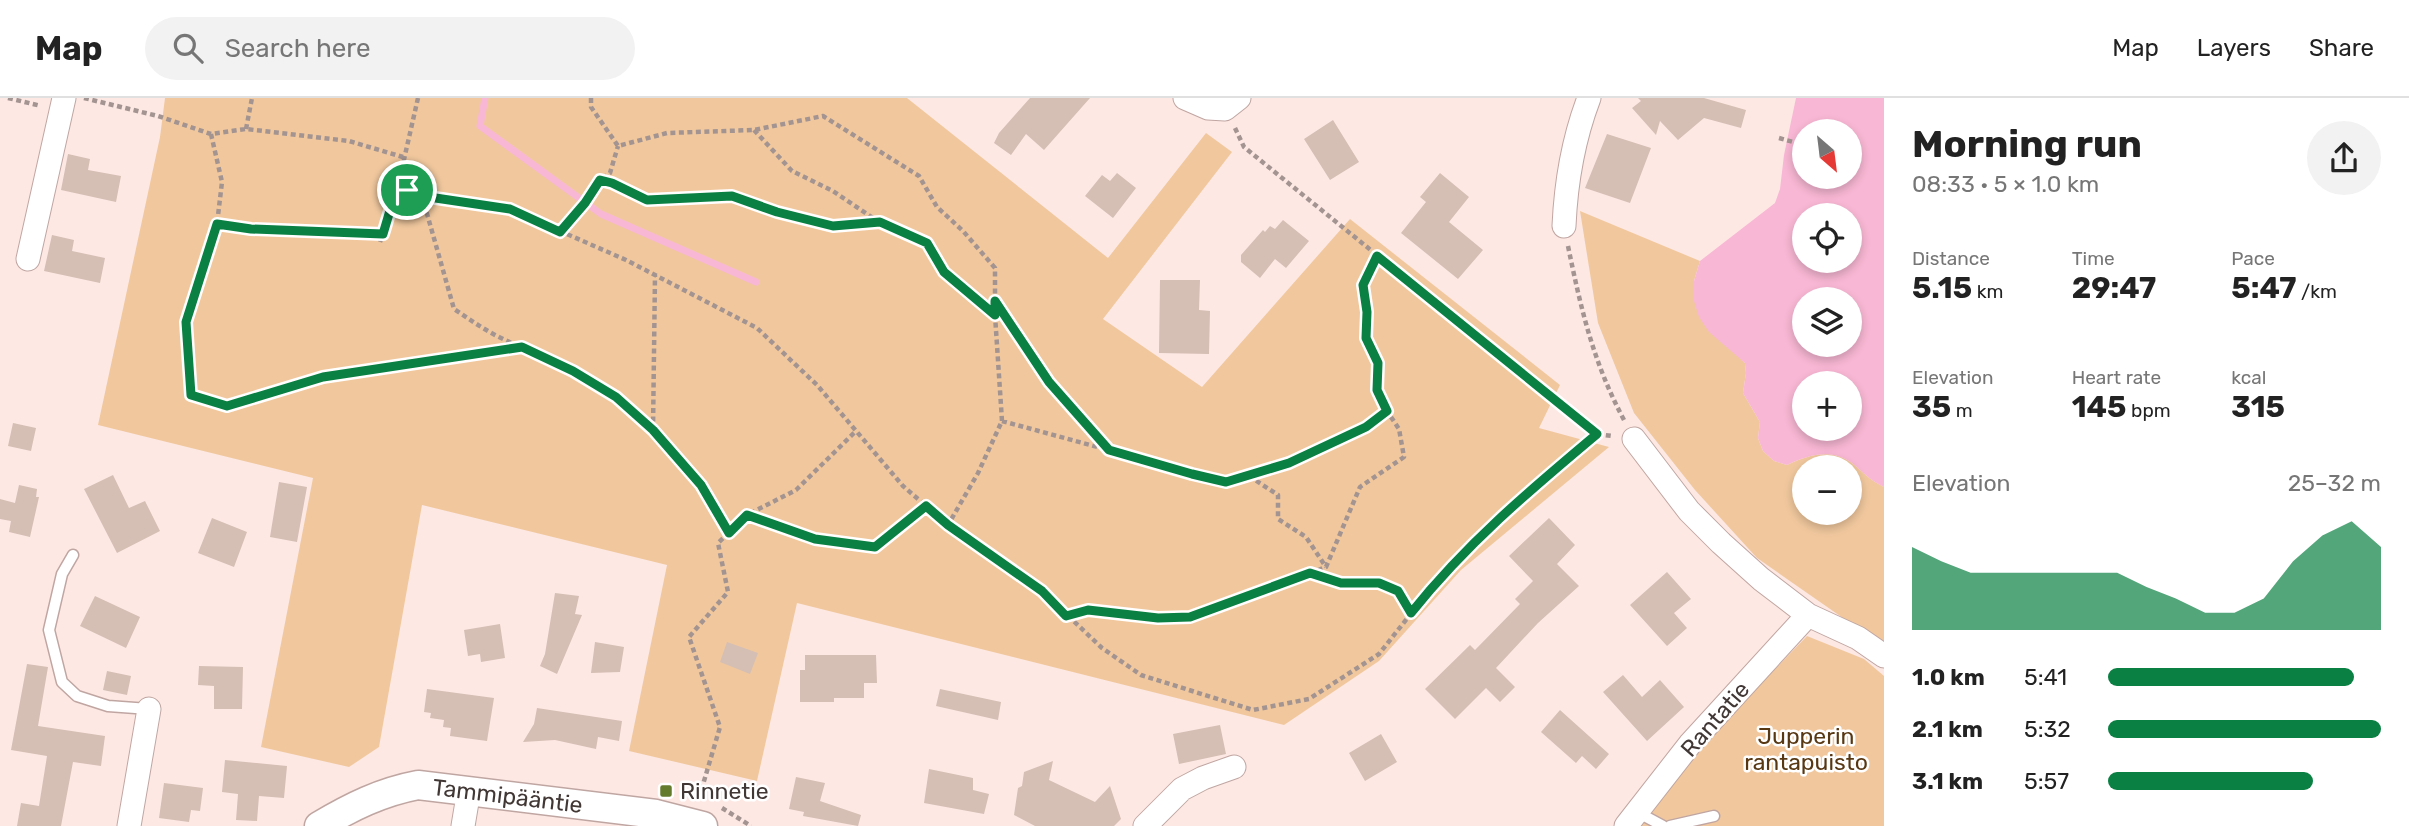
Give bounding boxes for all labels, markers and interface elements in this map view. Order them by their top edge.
search box [145,17,635,80]
text: Map [35,29,103,68]
icon: search [169,29,207,67]
text: Search here [225,33,370,64]
text: Map [2112,34,2159,62]
text: Layers [2197,34,2271,62]
text: Share [2309,34,2374,62]
north arrow [1792,119,1862,189]
map controls [1792,119,1862,525]
text: Morning run [1912,121,2142,167]
button: share [2307,121,2381,195]
pin [377,160,437,220]
text: 08:33 · 5 × 1.0 km [1912,170,2099,198]
icon: arrive [388,171,426,209]
button: locate [1792,203,1862,273]
text: Distance [1912,247,1990,270]
text: Time [2072,247,2115,270]
text: Pace [2231,247,2275,270]
text: 5.15 [1912,270,1972,306]
text: 29:47 [2072,270,2156,306]
text: 5:47 [2231,270,2296,306]
text: km [1972,280,2003,303]
text: /km [2296,280,2337,303]
button: layers [1792,287,1862,357]
text: Elevation [1912,366,1993,389]
text: Heart rate [2072,366,2161,389]
text: kcal [2231,366,2266,389]
button: + [1792,371,1862,441]
text: 35 [1912,389,1951,425]
text: 145 [2072,389,2126,425]
text: 315 [2231,389,2285,425]
text: m [1951,399,1973,422]
text: bpm [2126,399,2171,422]
button: − [1792,455,1862,525]
text: Elevation [1912,469,2011,497]
text: 25–32 m [2288,469,2381,497]
text: 1.0 km [1912,663,1985,691]
text: 5:41 [2024,663,2067,691]
street label: Rantatie [1675,676,1755,762]
text: 2.1 km [1912,715,1983,743]
text: 5:32 [2024,715,2071,743]
park label: Jupperin rantapuisto [1744,722,1868,776]
text: 3.1 km [1912,767,1983,795]
text: 5:57 [2024,767,2069,795]
street label: Tammipääntie [431,773,584,819]
place label: Rinnetie [680,777,769,805]
marker: Rinnetie [658,783,674,799]

